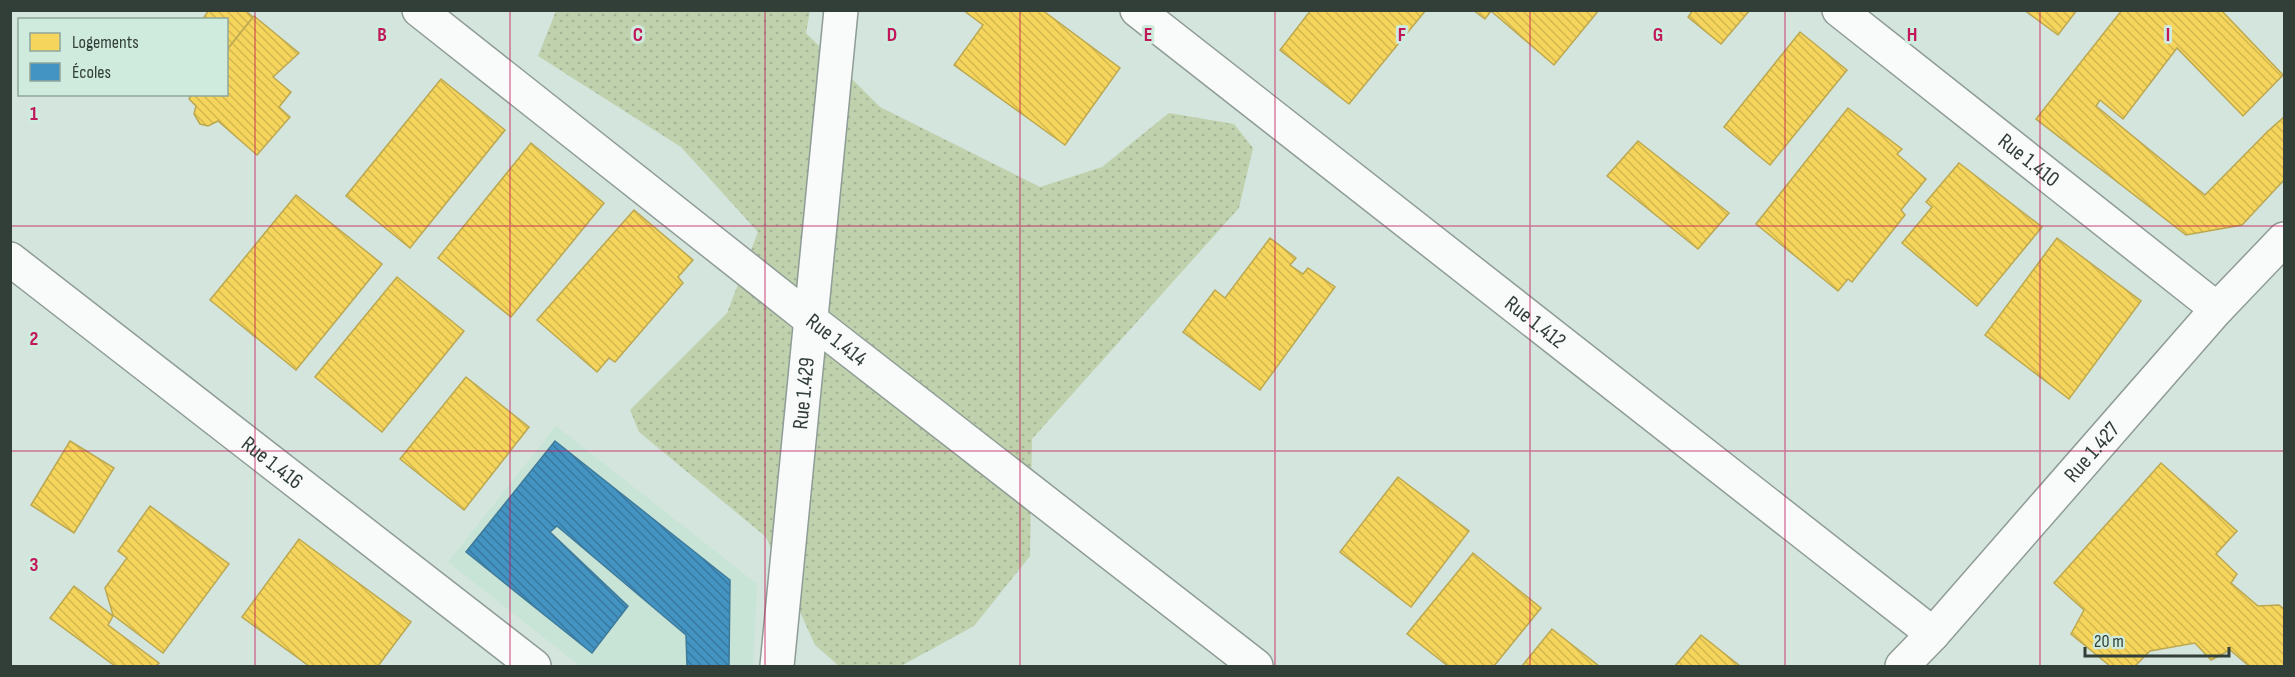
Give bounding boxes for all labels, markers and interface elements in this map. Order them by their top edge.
legend [18,18,228,96]
text: B [377,23,387,47]
text: C [633,23,643,47]
text: D [887,23,897,47]
text: E [1144,23,1152,47]
text: F [1398,23,1406,47]
text: G [1653,23,1663,47]
text: H [1907,23,1917,47]
text: I [2166,23,2170,47]
text: Logements [72,32,139,53]
text: Écoles [72,62,111,83]
text: 1 [30,102,38,126]
street label: Rue 1.410 [1993,128,2065,193]
street label: Rue 1.412 [1499,290,1571,355]
street label: Rue 1.414 [800,308,872,372]
text: 2 [30,327,38,351]
street label: Rue 1.429 [787,356,821,431]
street label: Rue 1.427 [2058,416,2126,488]
street label: Rue 1.416 [236,430,308,495]
text: 3 [30,553,39,577]
scale bar [2085,620,2229,658]
text: 20 m [2094,631,2124,652]

